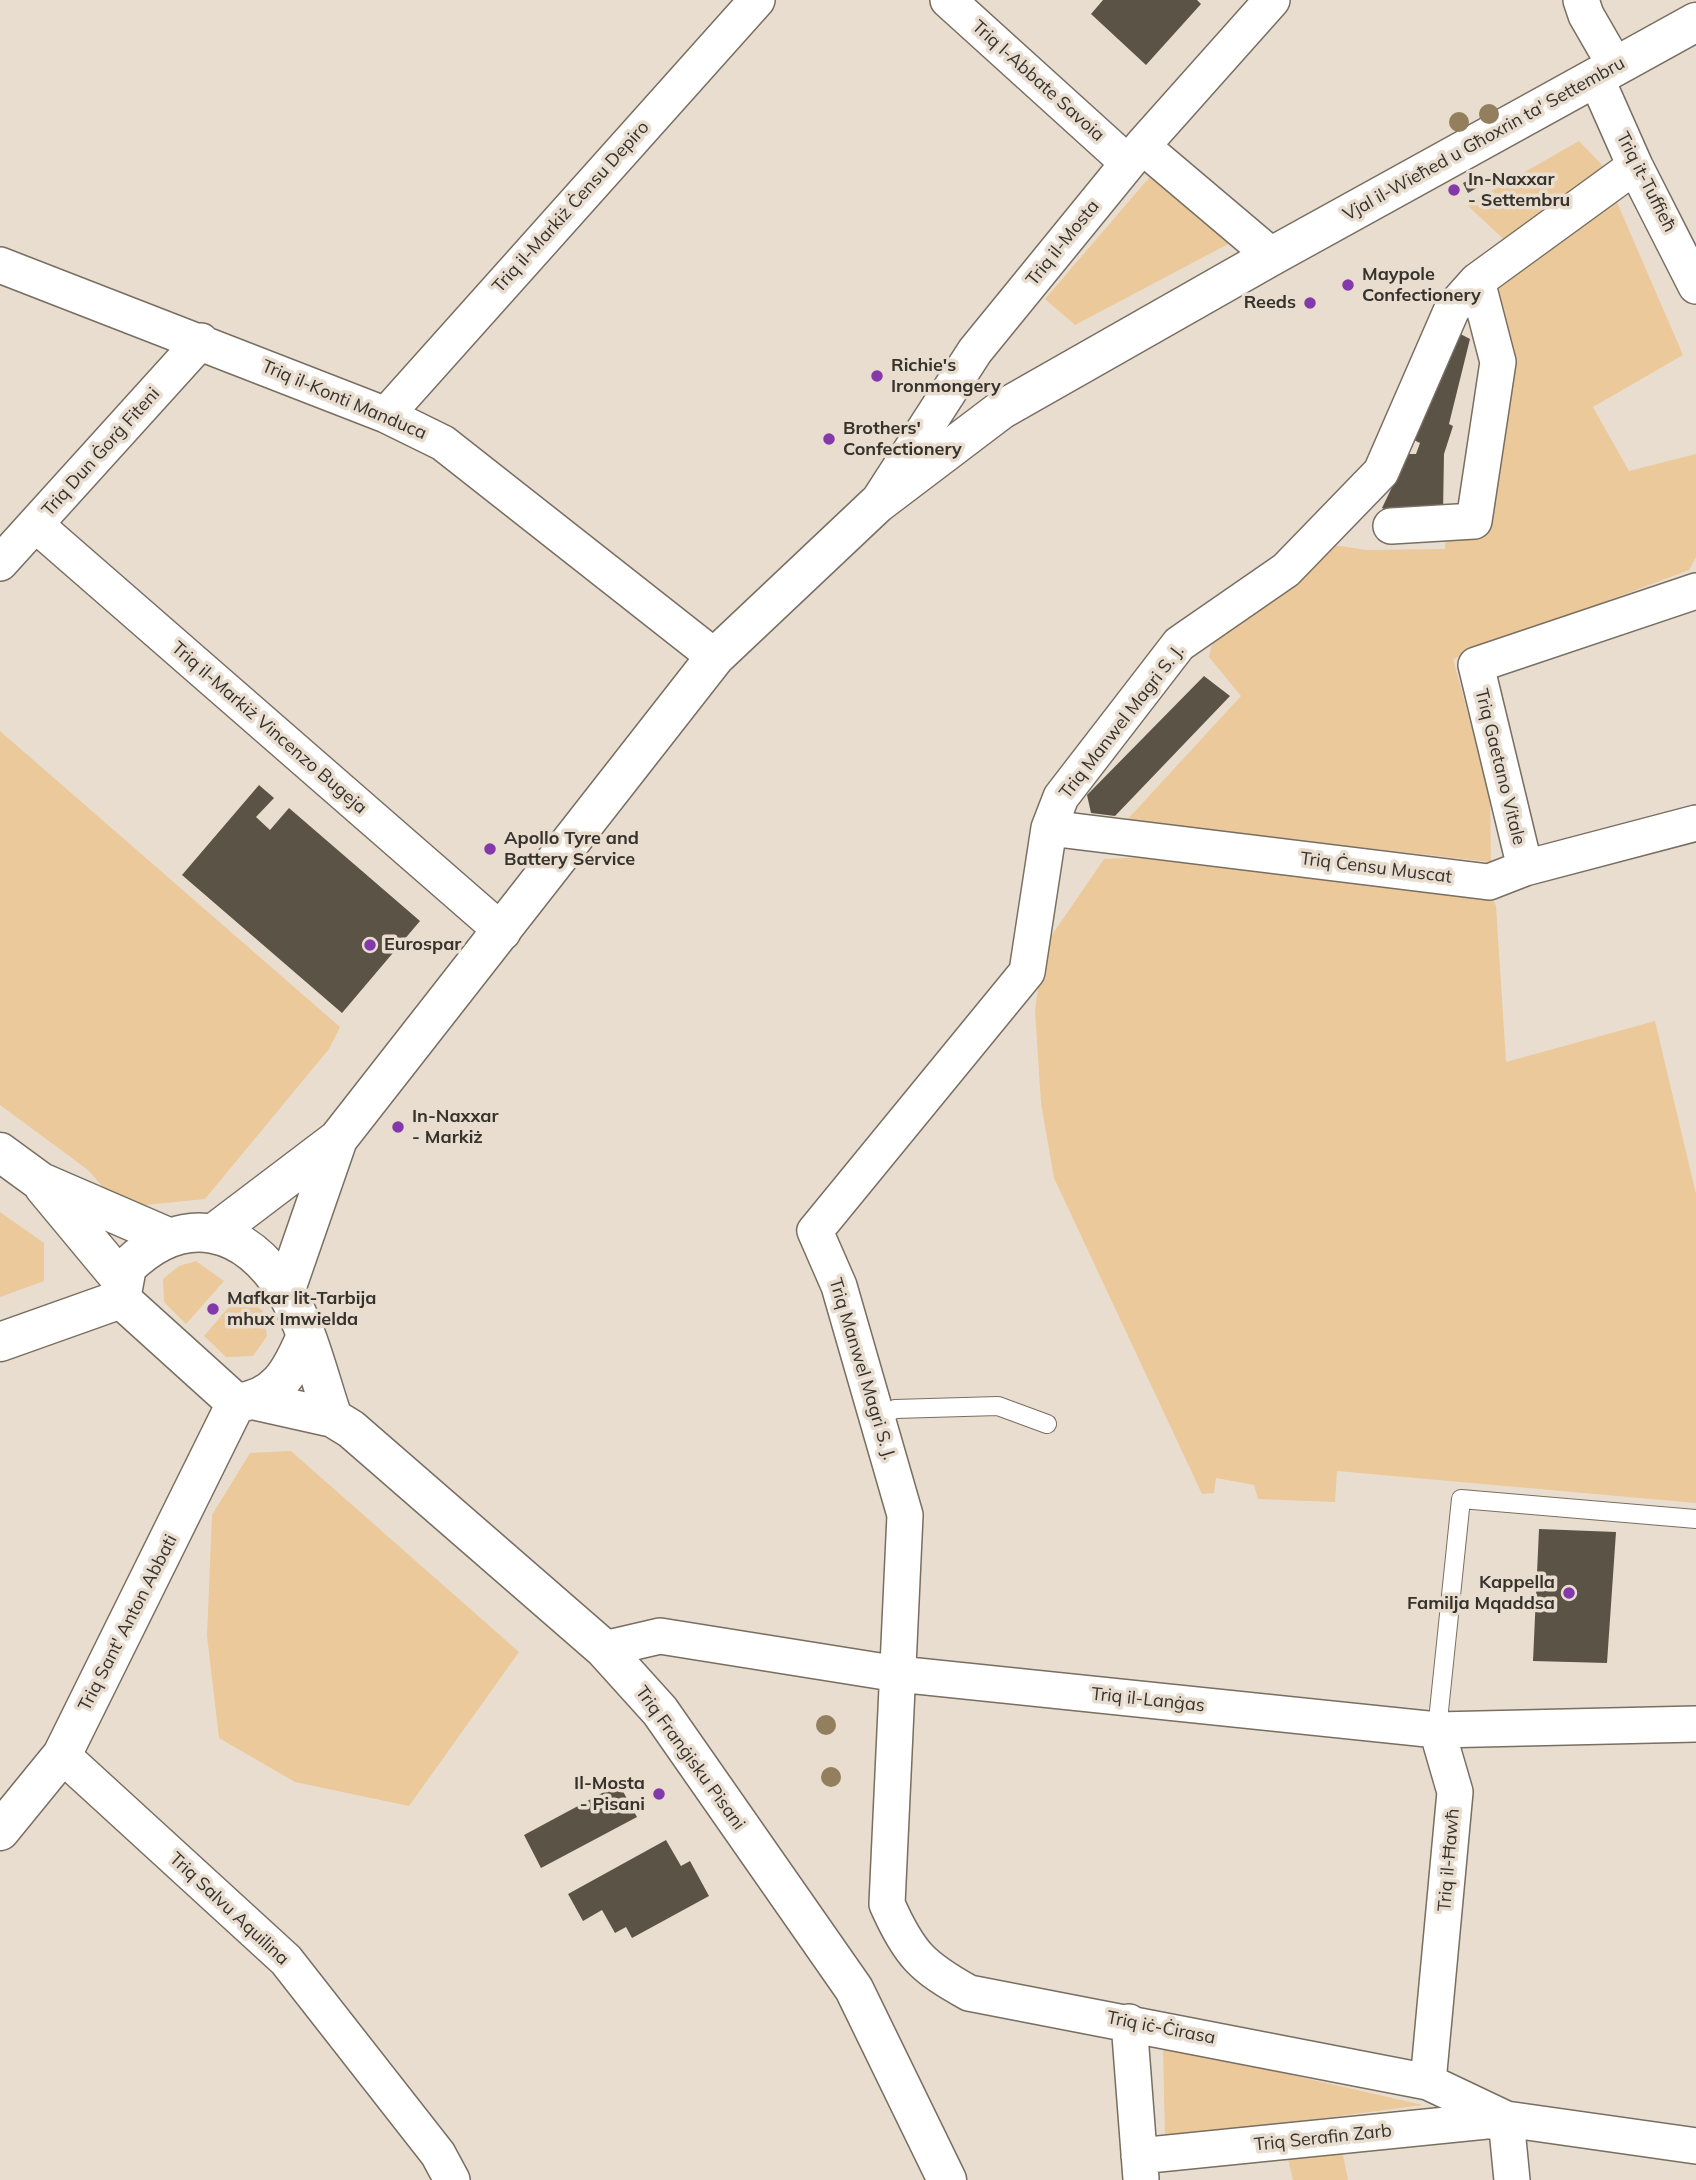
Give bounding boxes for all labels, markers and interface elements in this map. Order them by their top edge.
street label: Triq l-Abbate Savoia [967,16,1109,146]
street label: Vjal il-Wieħed u Għoxrin ta' Settembru [1339,52,1629,226]
street label: Triq il-Markiż Ċensu Depiro [488,117,654,297]
street label: Triq it-Tuffieħ [1612,128,1680,236]
place label: In-Naxxar - Settembru [1468,169,1570,212]
marker: In-Naxxar - Settembru [1446,182,1462,198]
street label: Triq il-Mosta [1022,196,1104,290]
place label: Maypole Confectionery [1362,264,1481,306]
marker: Maypole Confectionery [1340,277,1356,293]
place label: Reeds [1244,292,1296,314]
marker: Reeds [1302,295,1318,311]
street label: Triq il-Konti Manduca [258,355,430,445]
place label: Richie's Ironmongery [891,355,1001,398]
marker: Richie's Ironmongery [869,368,885,384]
street label: Triq Dun Ġorġ Fiteni [38,383,164,521]
place label: Brothers' Confectionery [843,418,962,460]
marker: Brothers' Confectionery [821,431,837,447]
street label: Triq il-Markiż Vincenzo Bugeja [167,637,371,819]
street label: Triq Manwel Magri S. J. [1055,641,1189,803]
street label: Triq Gaetano Vitale [1470,687,1530,847]
place label: Apollo Tyre and Battery Service [504,828,639,870]
marker: Apollo Tyre and Battery Service [482,841,498,857]
street label: Triq Ċensu Muscat [1299,848,1453,888]
place label: Eurospar [384,934,461,956]
marker: Eurospar [362,937,378,953]
place label: In-Naxxar - Markiż [412,1106,499,1148]
marker: In-Naxxar - Markiż [390,1119,406,1135]
street label: Triq Manwel Magri S. J. [824,1275,900,1463]
place label: Mafkar lit-Tarbija mhux Imwielda [227,1288,376,1330]
marker: Mafkar lit-Tarbija mhux Imwielda [205,1301,221,1317]
street label: Triq Sant' Anton Abbati [74,1531,182,1715]
place label: Kappella Familja Mqaddsa [1407,1572,1555,1614]
marker: Kappella Familja Mqaddsa [1561,1585,1577,1601]
street label: Triq Franġisku Pisani [631,1682,749,1834]
street label: Triq il-Lanġas [1090,1683,1206,1717]
place label: Il-Mosta - Pisani [574,1773,645,1816]
marker: Il-Mosta - Pisani [651,1786,667,1802]
street label: Triq il-Ħawħ [1434,1808,1464,1912]
street label: Triq Salvu Aquilina [165,1848,293,1970]
street label: Triq iċ-Ċirasa [1105,2007,1217,2049]
street label: Triq Serafin Zarb [1253,2120,1393,2156]

